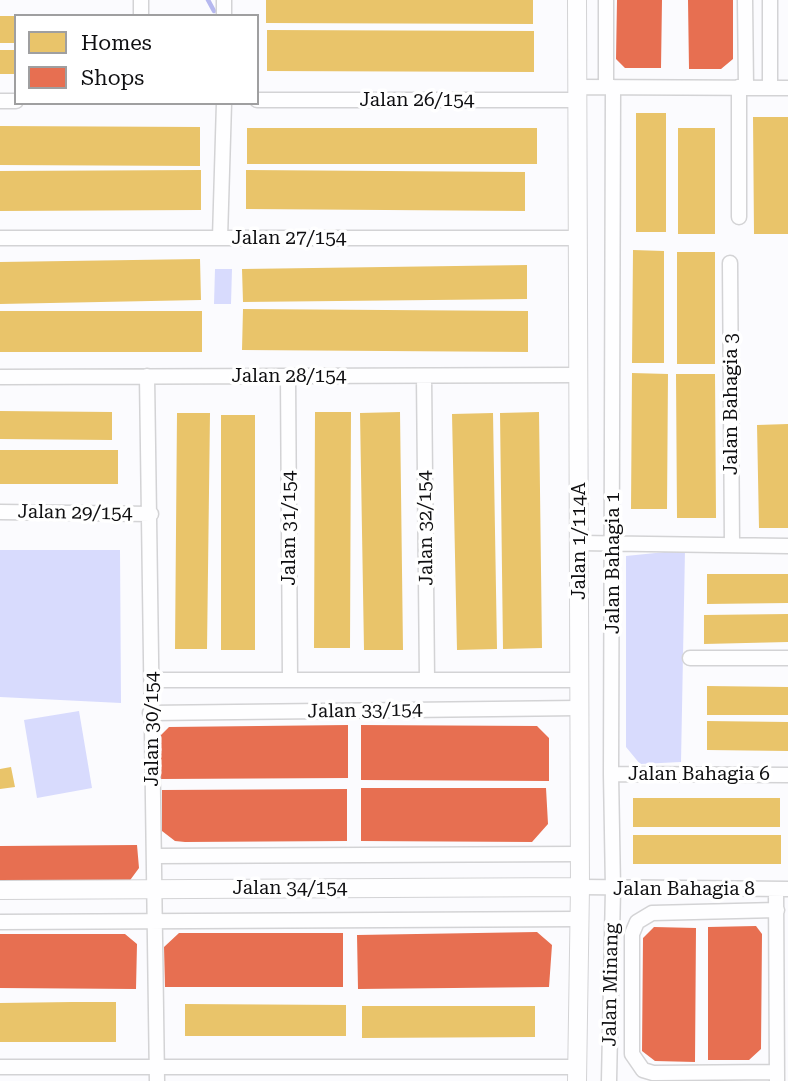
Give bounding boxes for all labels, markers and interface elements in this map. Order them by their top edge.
legend [14,14,259,105]
text: Homes [81,31,152,55]
text: Shops [81,66,144,90]
street label: Jalan 26/154 [360,89,474,111]
street label: Jalan 27/154 [232,227,346,249]
street label: Jalan Bahagia 3 [720,333,742,475]
street label: Jalan 28/154 [232,365,346,387]
street label: Jalan 32/154 [414,470,438,586]
street label: Jalan 31/154 [278,471,300,585]
street label: Jalan 1/114A [568,482,590,600]
street label: Jalan Bahagia 1 [602,492,624,634]
street label: Jalan 29/154 [17,501,133,525]
street label: Jalan 30/154 [141,672,163,786]
street label: Jalan 33/154 [307,699,423,723]
street label: Jalan Bahagia 6 [628,763,770,785]
street label: Jalan 34/154 [233,877,347,899]
street label: Jalan Bahagia 8 [613,878,755,900]
street label: Jalan Minang [599,923,623,1047]

